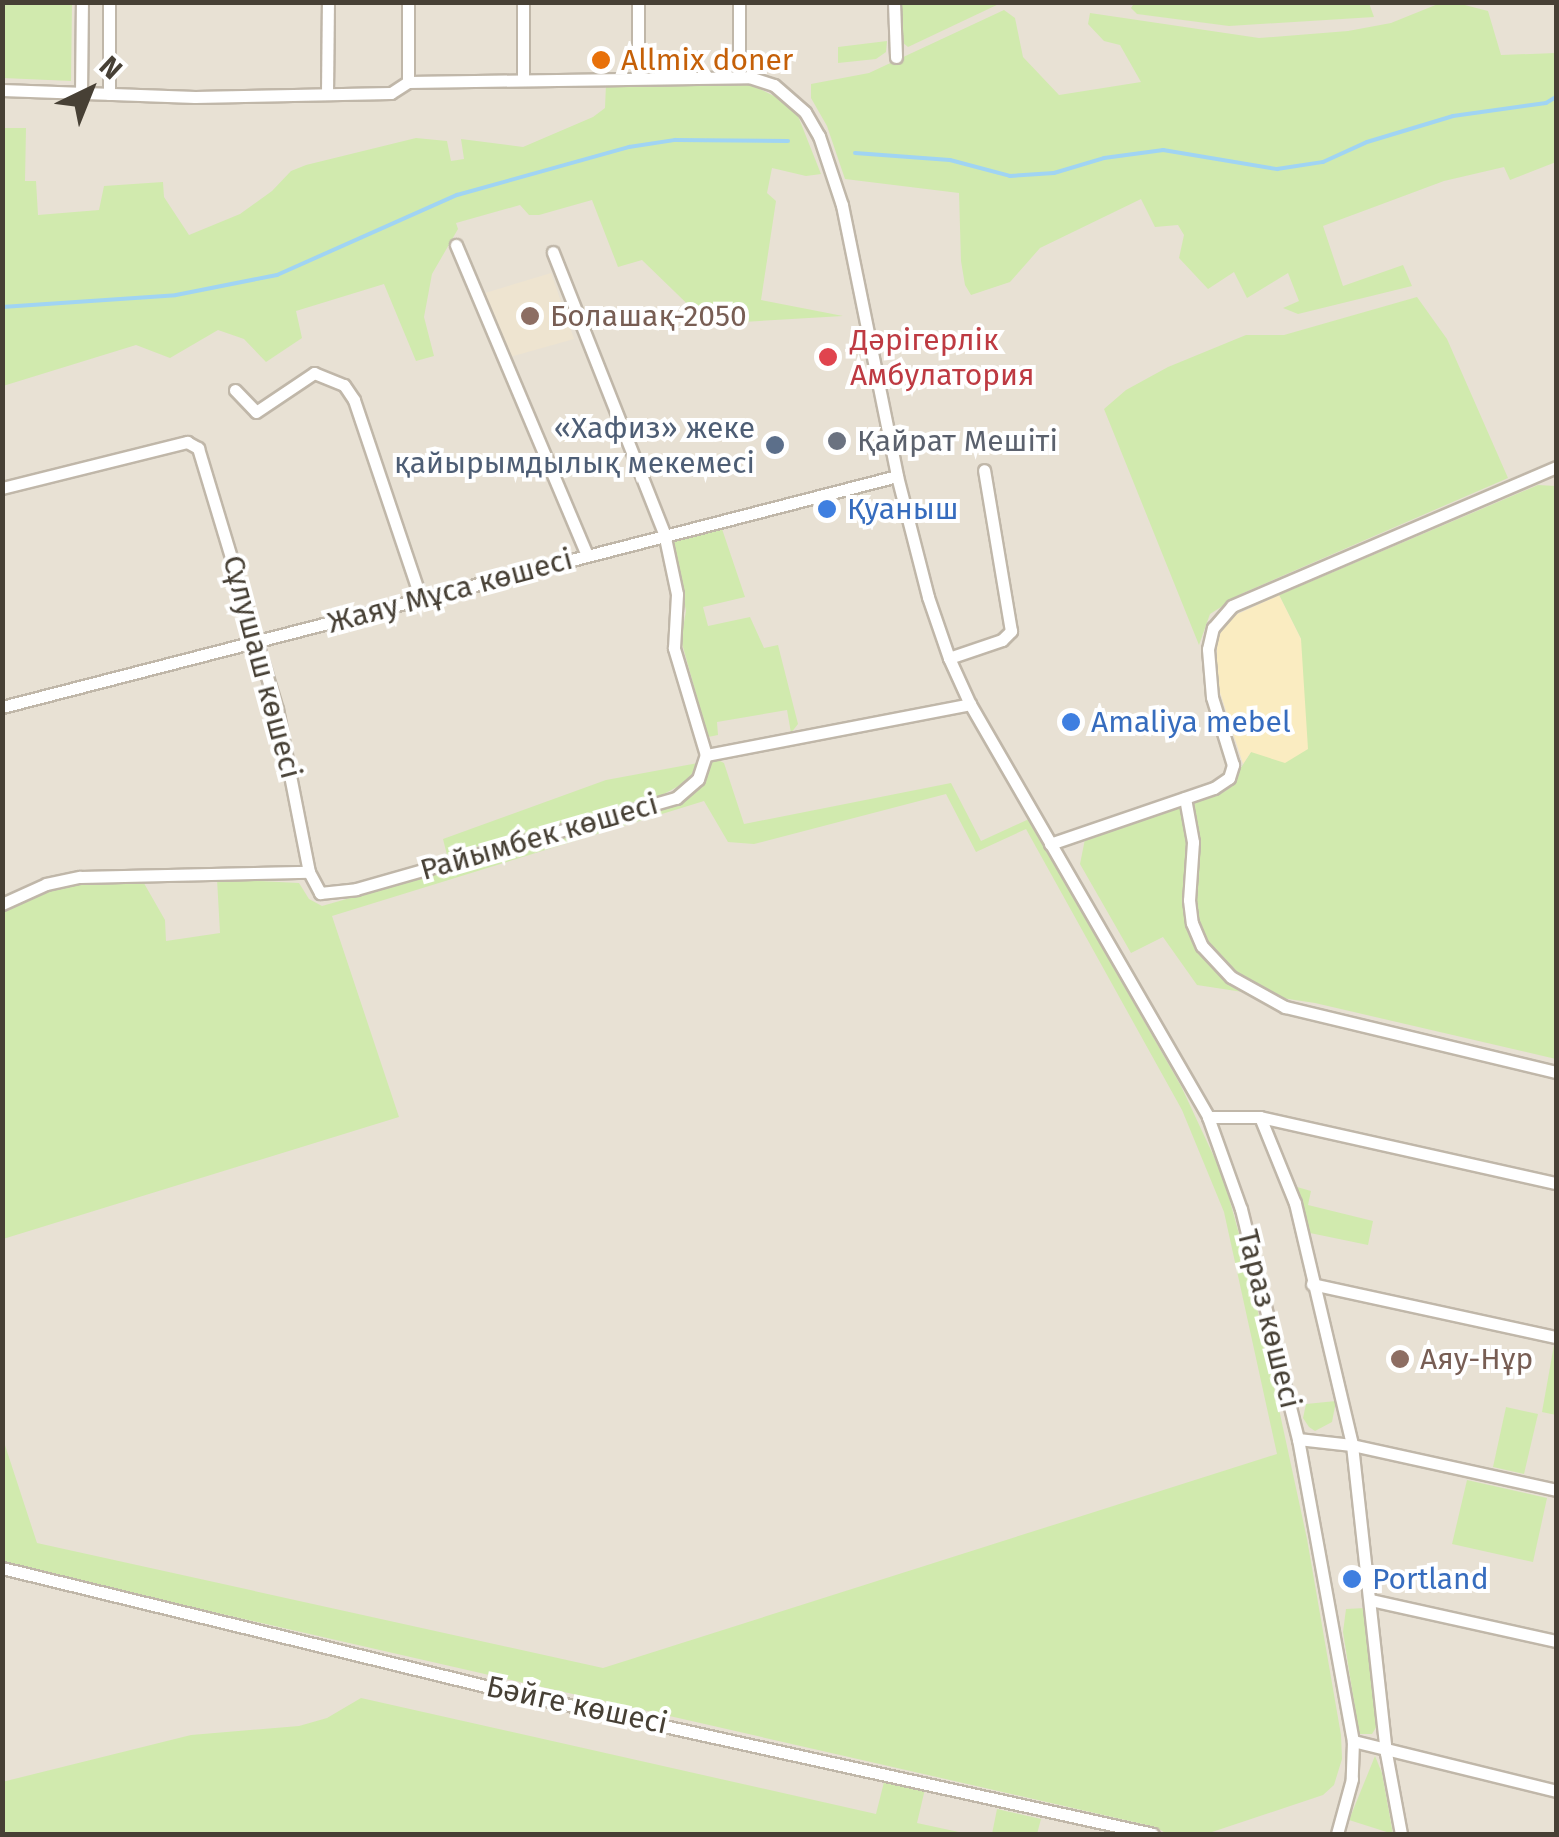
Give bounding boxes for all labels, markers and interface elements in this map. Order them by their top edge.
north arrow [40,40,140,140]
place label: Allmix doner [621,42,793,78]
text: N [93,49,129,86]
marker: Allmix doner [590,49,612,71]
place label: Болашақ-2050 [550,298,747,334]
marker: Болашақ-2050 [519,305,541,327]
place label: Дәрігерлік Амбулатория [850,322,1035,392]
marker: Дәрігерлік Амбулатория [815,344,841,370]
place label: «Хафиз» жеке қайырымдылық мекемесі [394,410,755,480]
place label: Қайрат Мешіті [857,423,1058,459]
marker: Қайрат Мешіті [826,430,848,452]
marker: «Хафиз» жеке қайырымдылық мекемесі [764,434,786,456]
place label: Қуаныш [847,491,959,527]
marker: Қуаныш [816,498,838,520]
street label: Жаяу Мұса көшесі [324,541,576,641]
street label: Сұлушаш көшесі [215,551,309,783]
place label: Amaliya mebel [1091,704,1291,740]
marker: Amaliya mebel [1060,711,1082,733]
street label: Райымбек көшесі [416,786,662,888]
street label: Тараз көшесі [1229,1226,1309,1412]
place label: Аяу-Нұр [1420,1341,1533,1377]
marker: Аяу-Нұр [1389,1348,1411,1370]
place label: Portland [1372,1561,1489,1597]
marker: Portland [1341,1568,1363,1590]
street label: Бәйге көшесі [483,1668,671,1742]

